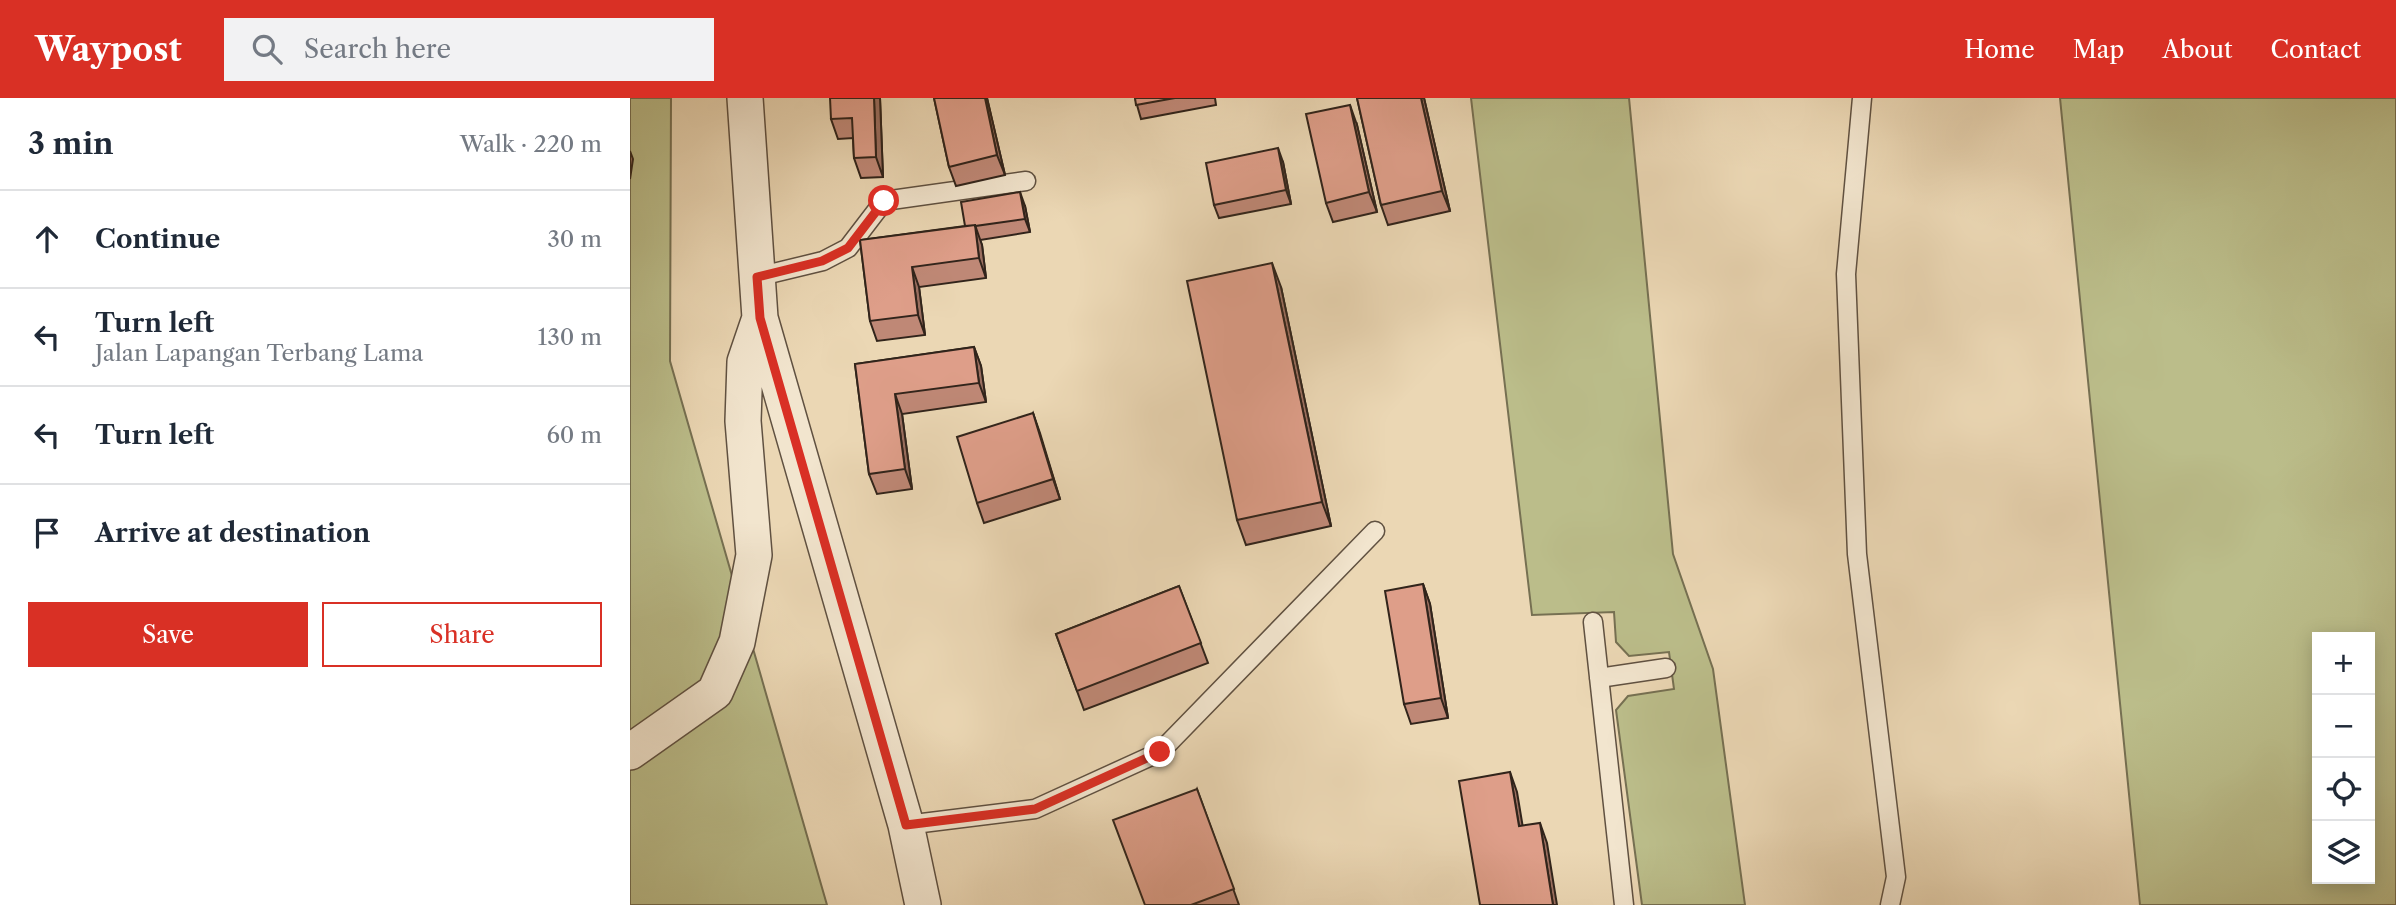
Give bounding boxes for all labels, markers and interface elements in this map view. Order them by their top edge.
search box [224,18,714,81]
text: Waypost [35,29,182,70]
icon: search [248,30,286,68]
text: Search here [304,33,451,65]
text: Home [1964,35,2035,64]
text: Map [2073,35,2124,64]
text: About [2162,35,2233,64]
text: Contact [2271,35,2361,64]
text: 3 min [28,125,114,162]
text: Walk · 220 m [460,130,602,158]
route start [868,185,899,216]
icon: ahead [28,220,66,258]
text: Continue [95,223,220,255]
text: 30 m [547,225,602,253]
text: Turn left [95,307,214,339]
icon: left [28,318,66,356]
text: 130 m [538,323,602,351]
text: Jalan Lapangan Terbang Lama [95,339,423,367]
icon: left [28,416,66,454]
text: Turn left [95,419,214,451]
text: 60 m [546,421,602,449]
icon: arrive [28,514,66,552]
text: Arrive at destination [95,517,370,549]
button: Save [28,602,308,667]
button: Share [322,602,602,667]
map controls [2312,632,2375,884]
button: + [2312,632,2375,695]
button: − [2312,695,2375,758]
route end [1144,736,1175,767]
button: locate [2312,758,2375,821]
button: layers [2312,821,2375,884]

